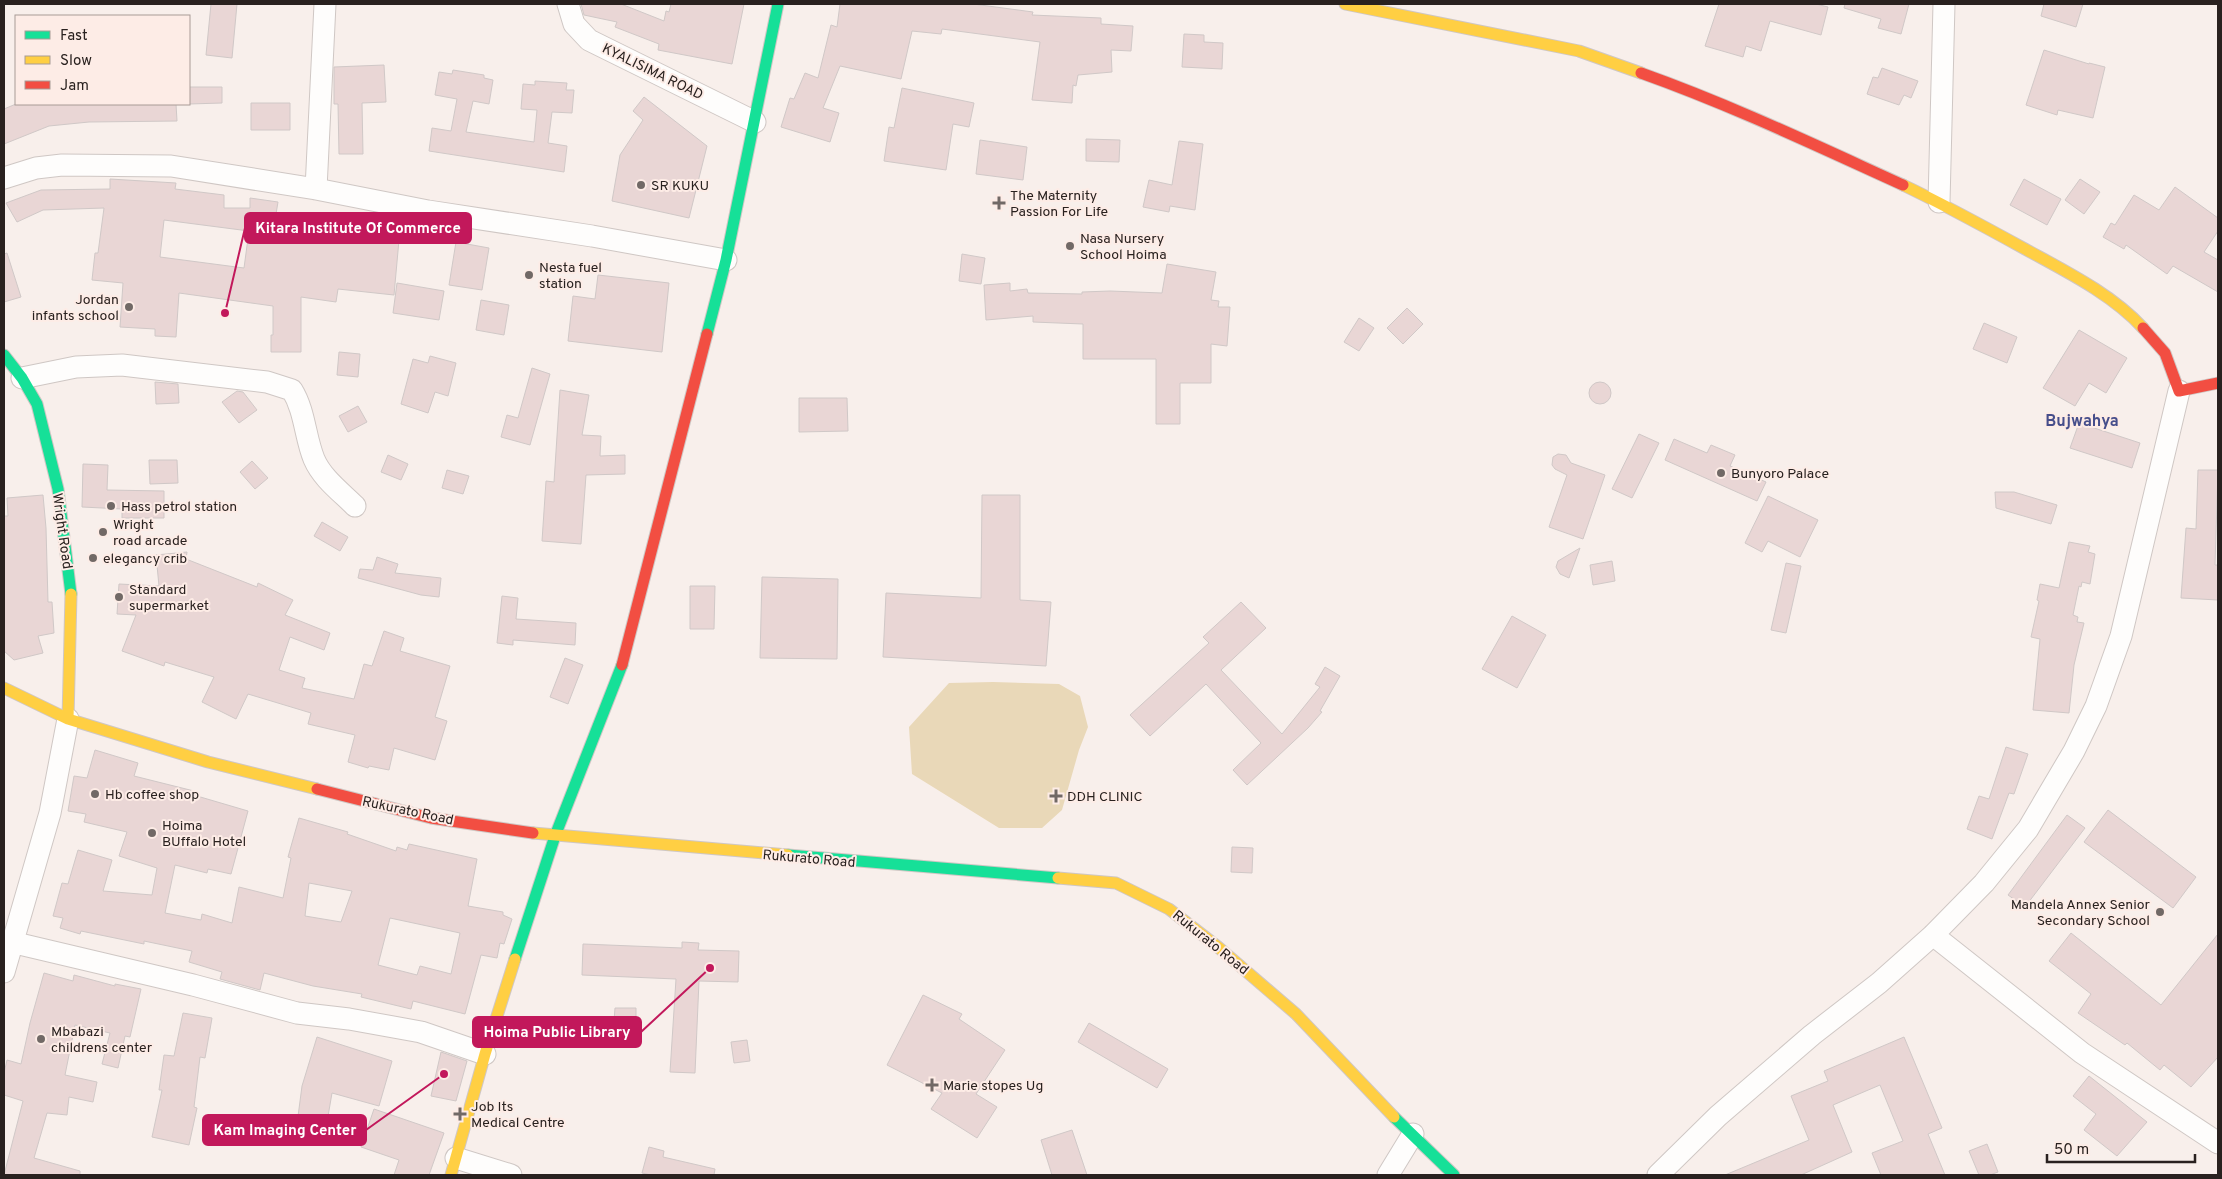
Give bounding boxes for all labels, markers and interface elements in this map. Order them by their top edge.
legend [15,15,190,105]
text: Fast [60,27,88,46]
street label: KYALISIMA ROAD [599,41,706,104]
text: Slow [60,52,92,71]
text: Jam [60,77,89,96]
place label: SR KUKU [651,178,709,195]
marker: SR KUKU [635,179,647,191]
place label: The Maternity Passion For Life [1010,188,1108,221]
marker: The Maternity Passion For Life [992,196,1006,210]
callout: Kitara Institute Of Commerce [245,213,471,243]
text: Kitara Institute Of Commerce [255,220,461,239]
place label: Nasa Nursery School Hoima [1080,231,1167,264]
marker: Nasa Nursery School Hoima [1064,240,1076,252]
place label: Nesta fuel station [539,260,602,293]
marker: Nesta fuel station [523,269,535,281]
place label: Jordan infants school [32,292,119,325]
marker: Jordan infants school [123,301,135,313]
district label: Bujwahya [2045,412,2119,432]
place label: Bunyoro Palace [1731,466,1829,483]
marker: Bunyoro Palace [1715,467,1727,479]
street label: Wright Road [48,492,75,570]
place label: Hass petrol station [121,499,237,516]
marker: Hass petrol station [105,500,117,512]
place label: Wright road arcade [113,517,187,550]
marker: Wright road arcade [97,526,109,538]
place label: elegancy crib [103,551,187,568]
marker: elegancy crib [87,552,99,564]
place label: Standard supermarket [129,582,209,615]
marker: Standard supermarket [113,591,125,603]
place label: Hb coffee shop [105,787,199,804]
marker: Hb coffee shop [89,788,101,800]
marker: DDH CLINIC [1049,789,1063,803]
place label: DDH CLINIC [1067,789,1143,806]
street label: Rukurato Road [360,793,455,829]
place label: Hoima BUffalo Hotel [162,818,246,851]
marker: Hoima BUffalo Hotel [146,827,158,839]
street label: Rukurato Road [762,847,856,872]
place label: Mandela Annex Senior Secondary School [2011,897,2151,930]
marker: Mandela Annex Senior Secondary School [2154,906,2166,918]
street label: Rukurato Road [1169,907,1252,979]
callout: Hoima Public Library [473,1017,641,1047]
place label: Mbabazi childrens center [51,1024,153,1057]
text: Hoima Public Library [483,1024,631,1043]
marker: Mbabazi childrens center [35,1033,47,1045]
marker: Marie stopes Ug [925,1078,939,1092]
place label: Marie stopes Ug [943,1078,1043,1095]
place label: Job Its Medical Centre [471,1099,565,1132]
marker: Job Its Medical Centre [453,1107,467,1121]
callout: Kam Imaging Center [203,1115,366,1145]
text: Kam Imaging Center [214,1122,357,1141]
scale bar [2047,1132,2194,1164]
text: 50 m [2054,1141,2089,1160]

